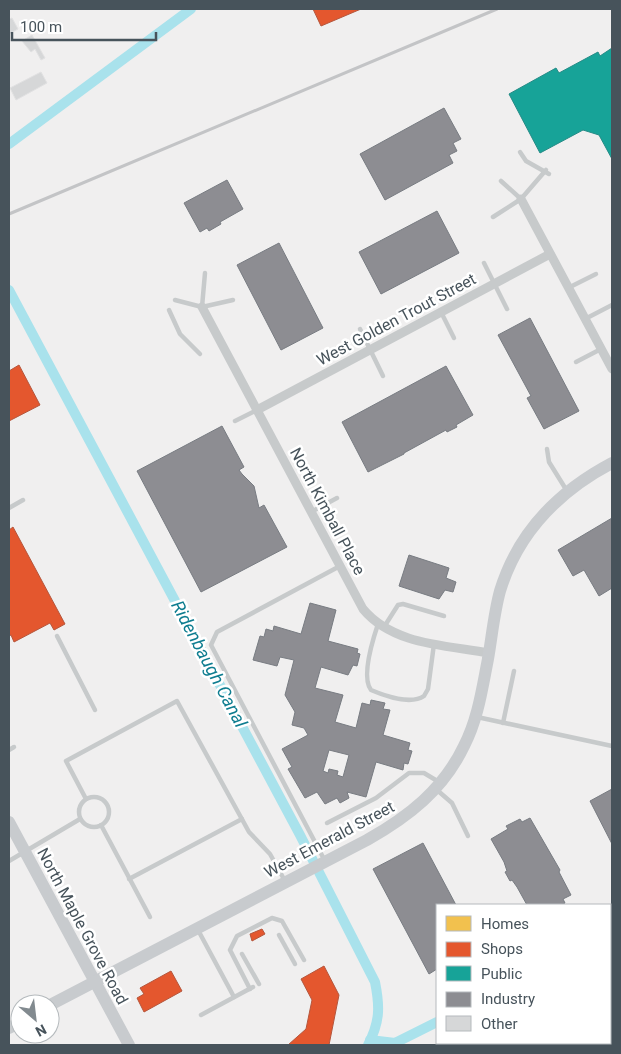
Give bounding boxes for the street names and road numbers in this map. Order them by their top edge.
street label: West Golden Trout Street [313,269,479,369]
street label: North Kimball Place [286,444,369,578]
street label: West Emerald Street [261,797,397,882]
street label: North Maple Grove Road [33,845,132,1008]

